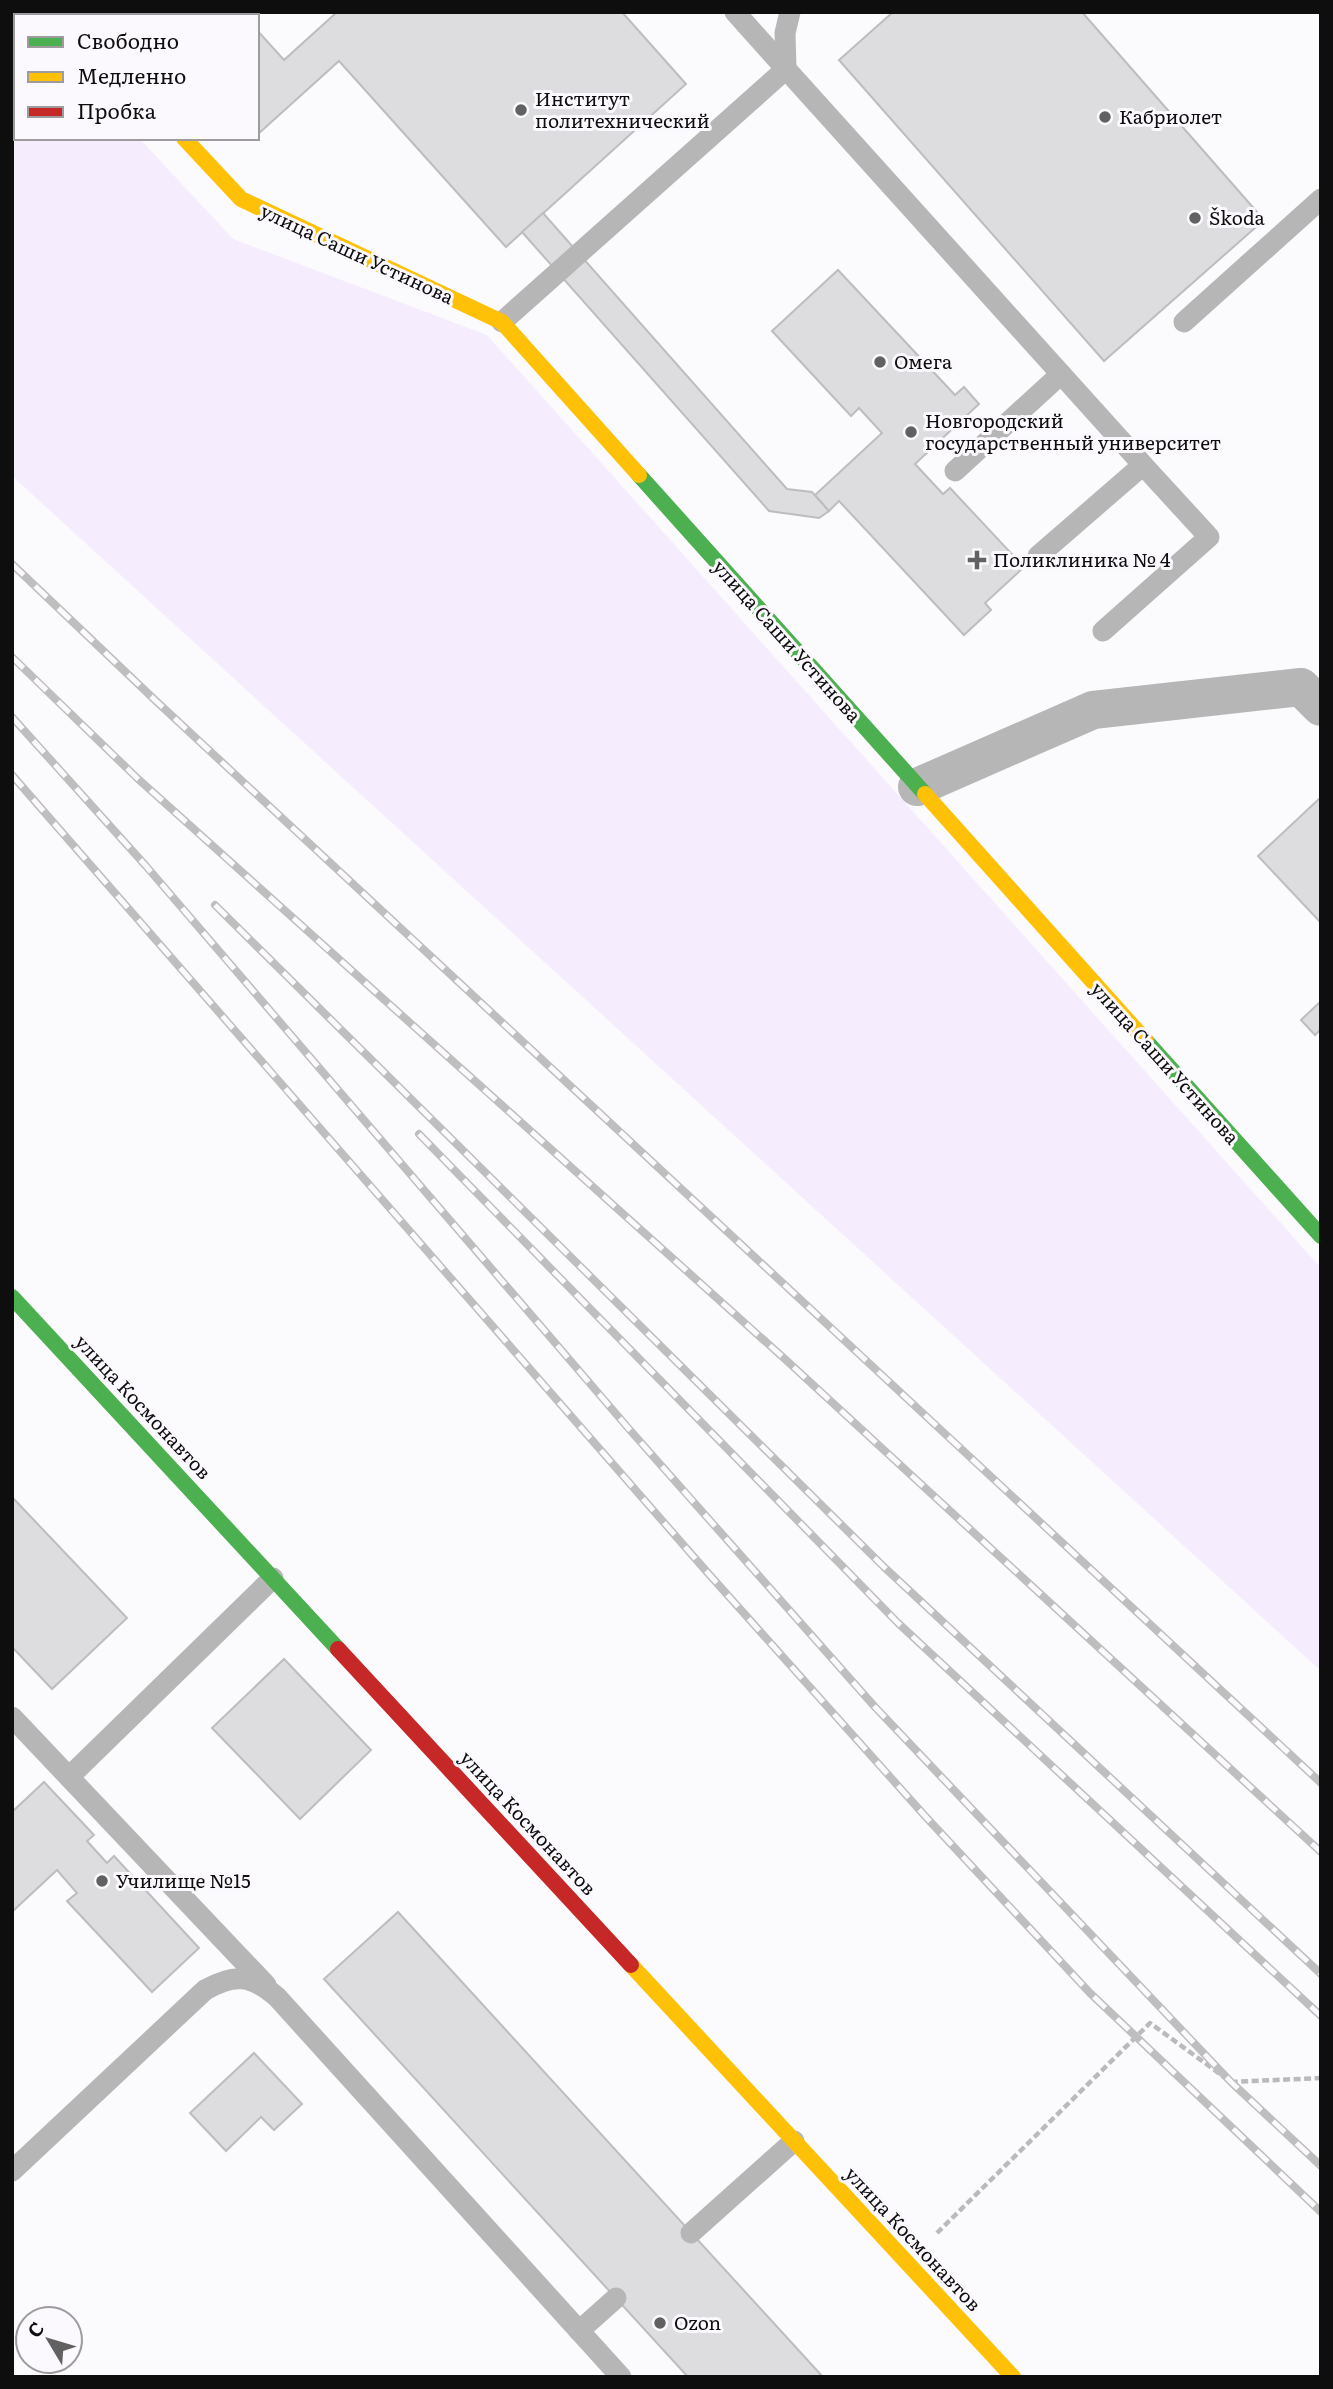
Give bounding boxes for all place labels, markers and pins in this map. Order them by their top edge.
place label: Институт политехнический [535,84,710,134]
marker: Институт политехнический [513,102,529,118]
place label: Кабриолет [1119,102,1222,130]
marker: Кабриолет [1097,109,1113,125]
place label: Škoda [1209,203,1266,231]
marker: Škoda [1187,210,1203,226]
place label: Омега [894,347,953,375]
marker: Омега [872,354,888,370]
place label: Новгородский государственный университет [925,406,1221,456]
marker: Новгородский государственный университет [903,424,919,440]
place label: Поликлиника № 4 [993,545,1171,573]
marker: Поликлиника № 4 [967,550,987,570]
place label: Училище №15 [116,1866,251,1894]
marker: Училище №15 [94,1873,110,1889]
place label: Ozon [674,2308,721,2336]
marker: Ozon [652,2315,668,2331]

